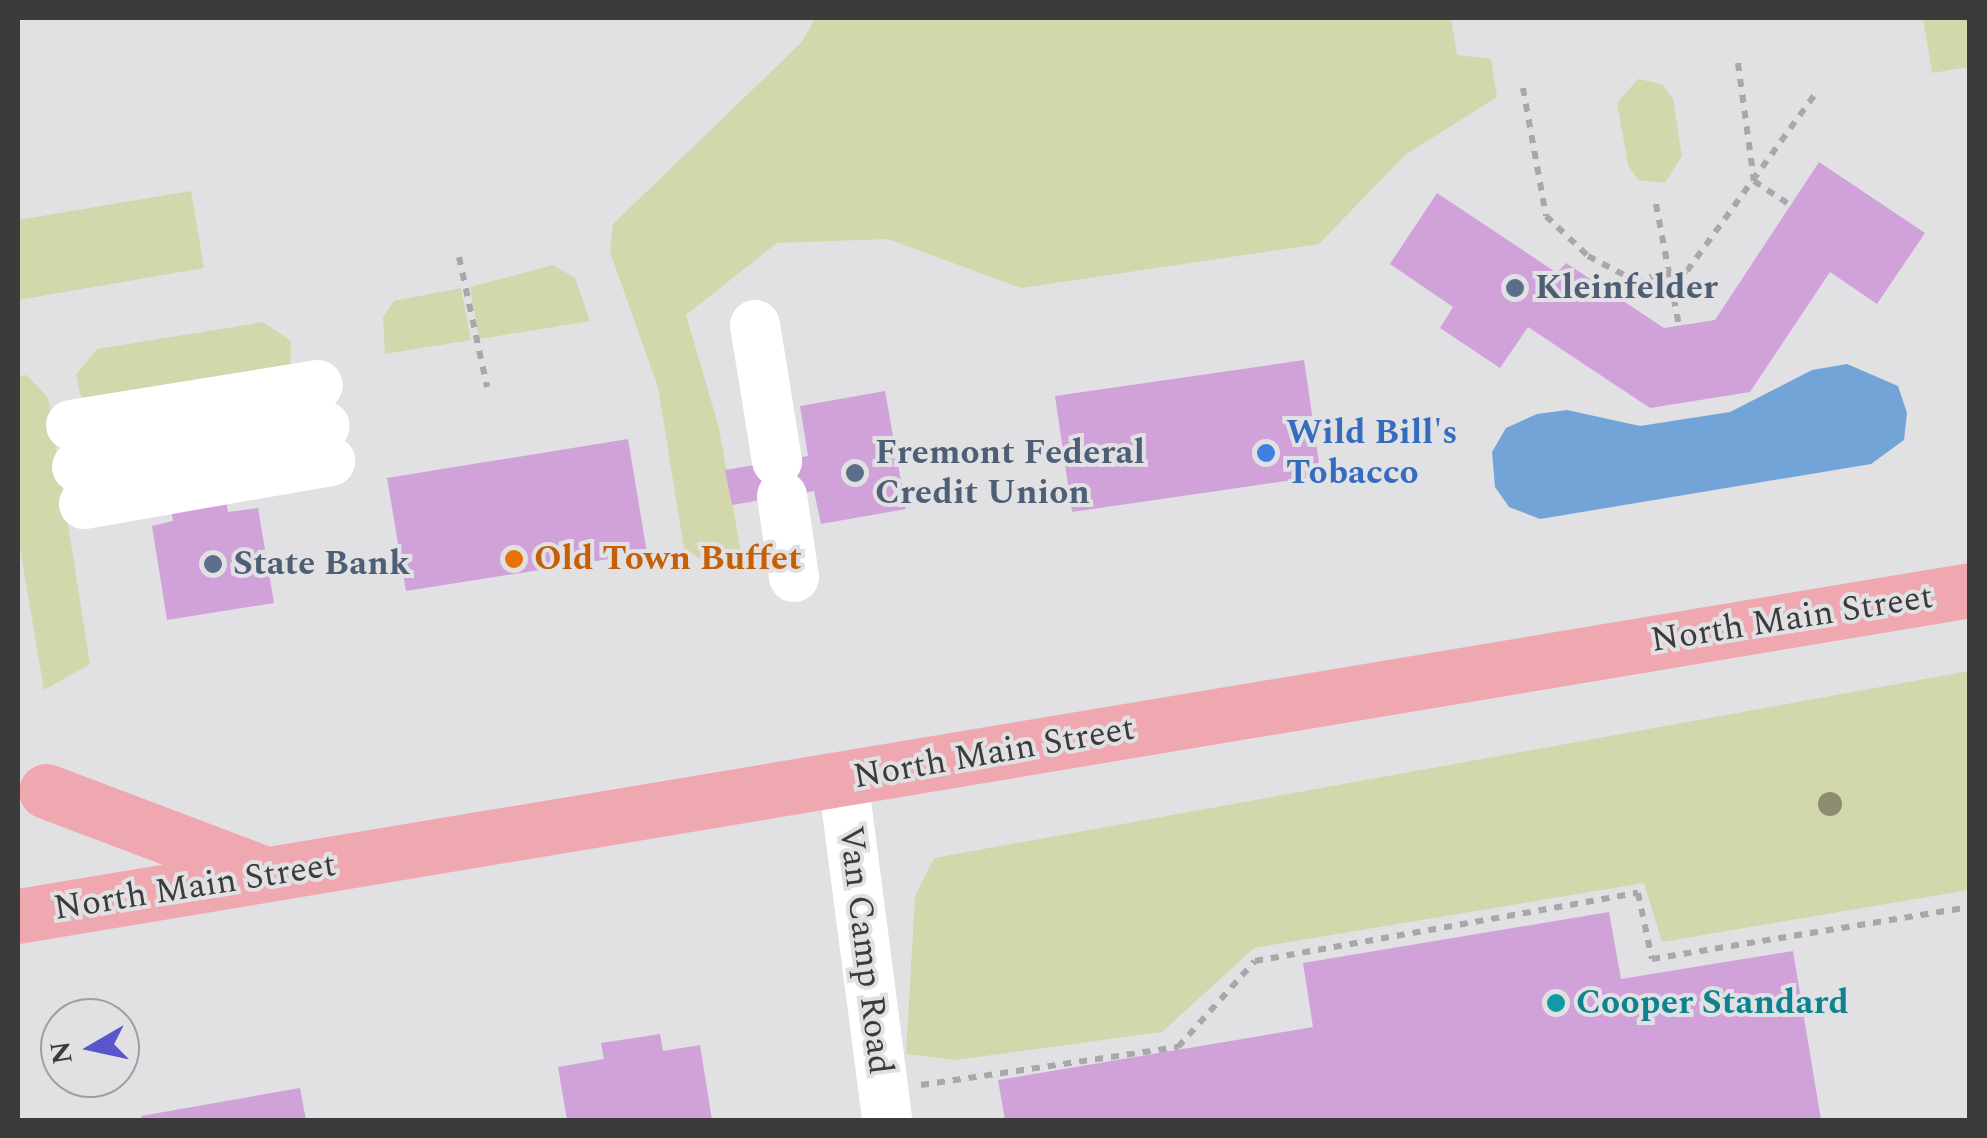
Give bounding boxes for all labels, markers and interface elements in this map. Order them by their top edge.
place label: Kleinfelder [1535,267,1718,309]
marker: Kleinfelder [1504,277,1526,299]
place label: Wild Bill's Tobacco [1286,412,1458,494]
place label: Fremont Federal Credit Union [875,432,1145,514]
marker: Wild Bill's Tobacco [1255,442,1277,464]
marker: Fremont Federal Credit Union [844,462,866,484]
place label: Old Town Buffet [534,538,802,580]
place label: State Bank [233,543,410,585]
marker: Old Town Buffet [503,548,525,570]
marker: State Bank [202,553,224,575]
street label: North Main Street [1648,576,1936,662]
street label: North Main Street [850,708,1138,798]
street label: Van Camp Road [829,823,901,1077]
street label: North Main Street [51,844,339,930]
place label: Cooper Standard [1576,982,1849,1024]
marker: Cooper Standard [1545,992,1567,1014]
north arrow [40,998,140,1098]
text: N [39,1038,85,1067]

